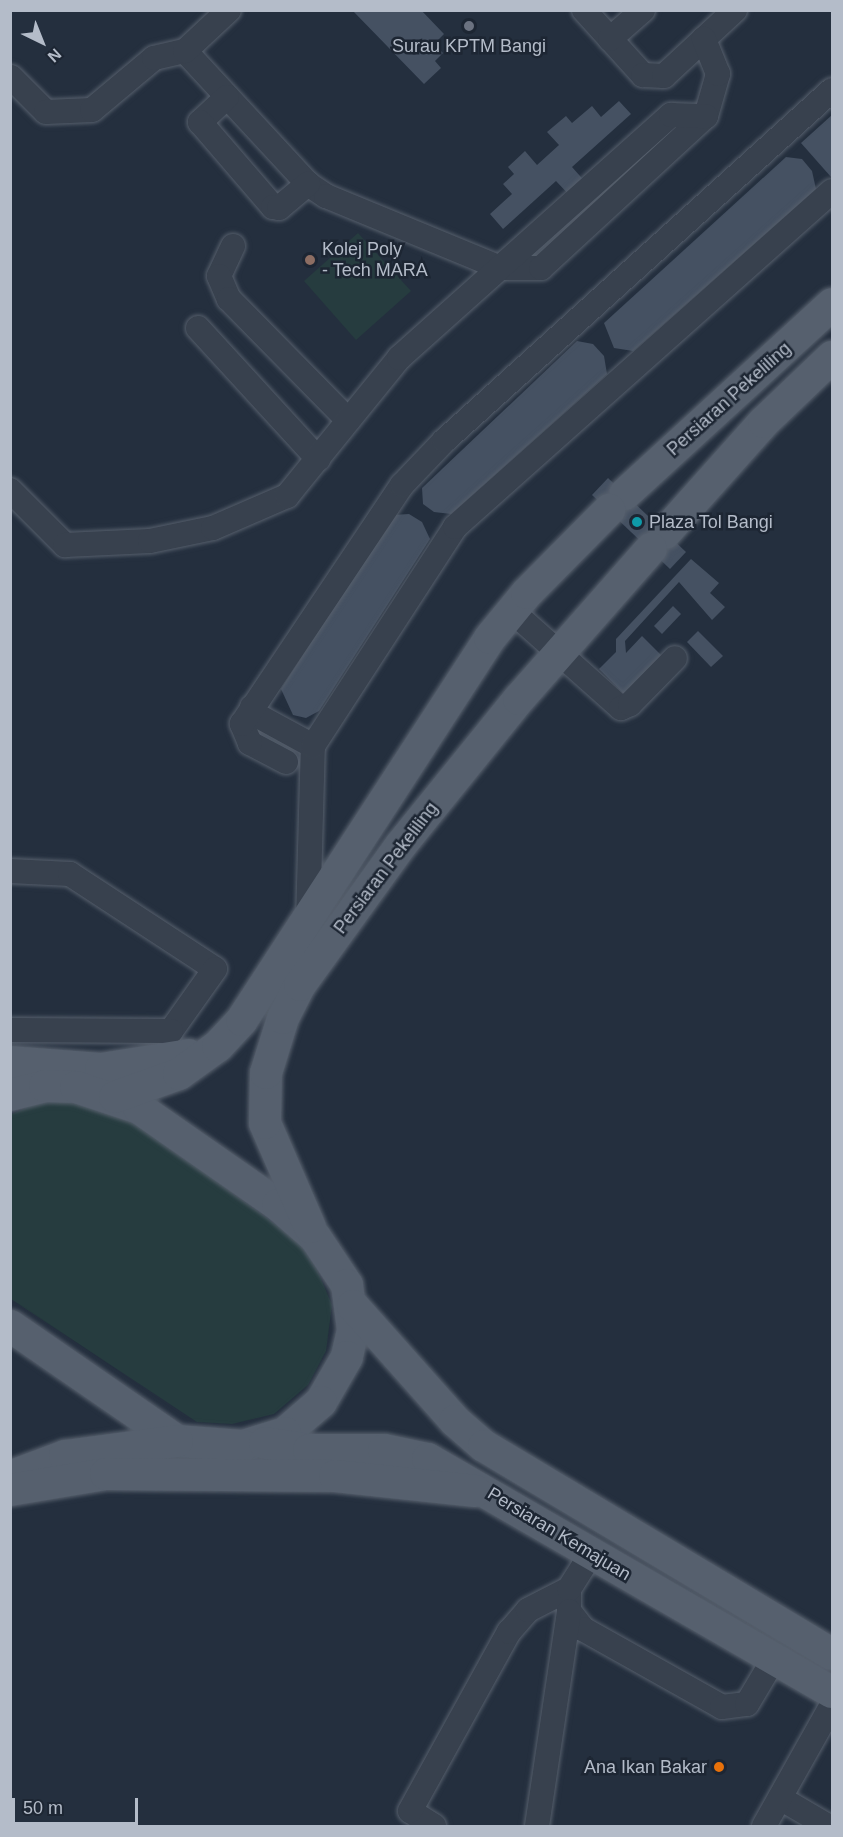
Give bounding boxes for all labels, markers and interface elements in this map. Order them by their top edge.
north arrow [12,12,72,72]
marker: Surau KPTM Bangi [462,19,476,33]
place label: Surau KPTM Bangi [392,35,546,57]
text: N [45,45,65,66]
place label: Kolej Poly - Tech MARA [322,239,428,282]
marker: Kolej Poly - Tech MARA [303,253,317,267]
street label: Persiaran Pekeliling [663,338,795,460]
place label: Plaza Tol Bangi [649,511,773,533]
marker: Plaza Tol Bangi [630,515,644,529]
street label: Persiaran Pekeliling [330,798,442,938]
street label: Persiaran Kemajuan [484,1483,634,1585]
place label: Ana Ikan Bakar [584,1756,707,1778]
marker: Ana Ikan Bakar [712,1760,726,1774]
scale bar [15,1786,141,1824]
text: 50 m [23,1798,63,1818]

